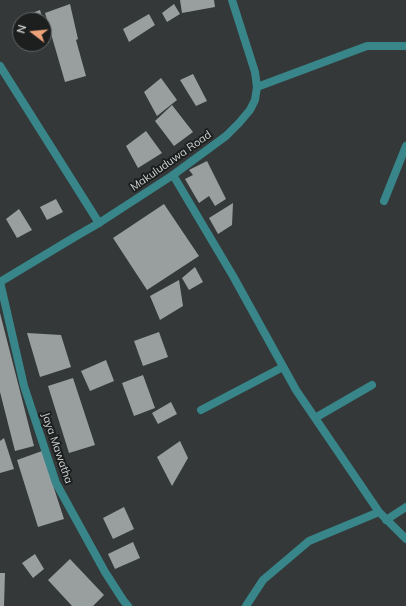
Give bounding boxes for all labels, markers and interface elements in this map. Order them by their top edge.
north arrow [12,12,52,52]
text: N [14,23,29,35]
street label: Makuluduwa Road [128,128,214,194]
street label: Jaya Mawatha [39,411,75,485]

